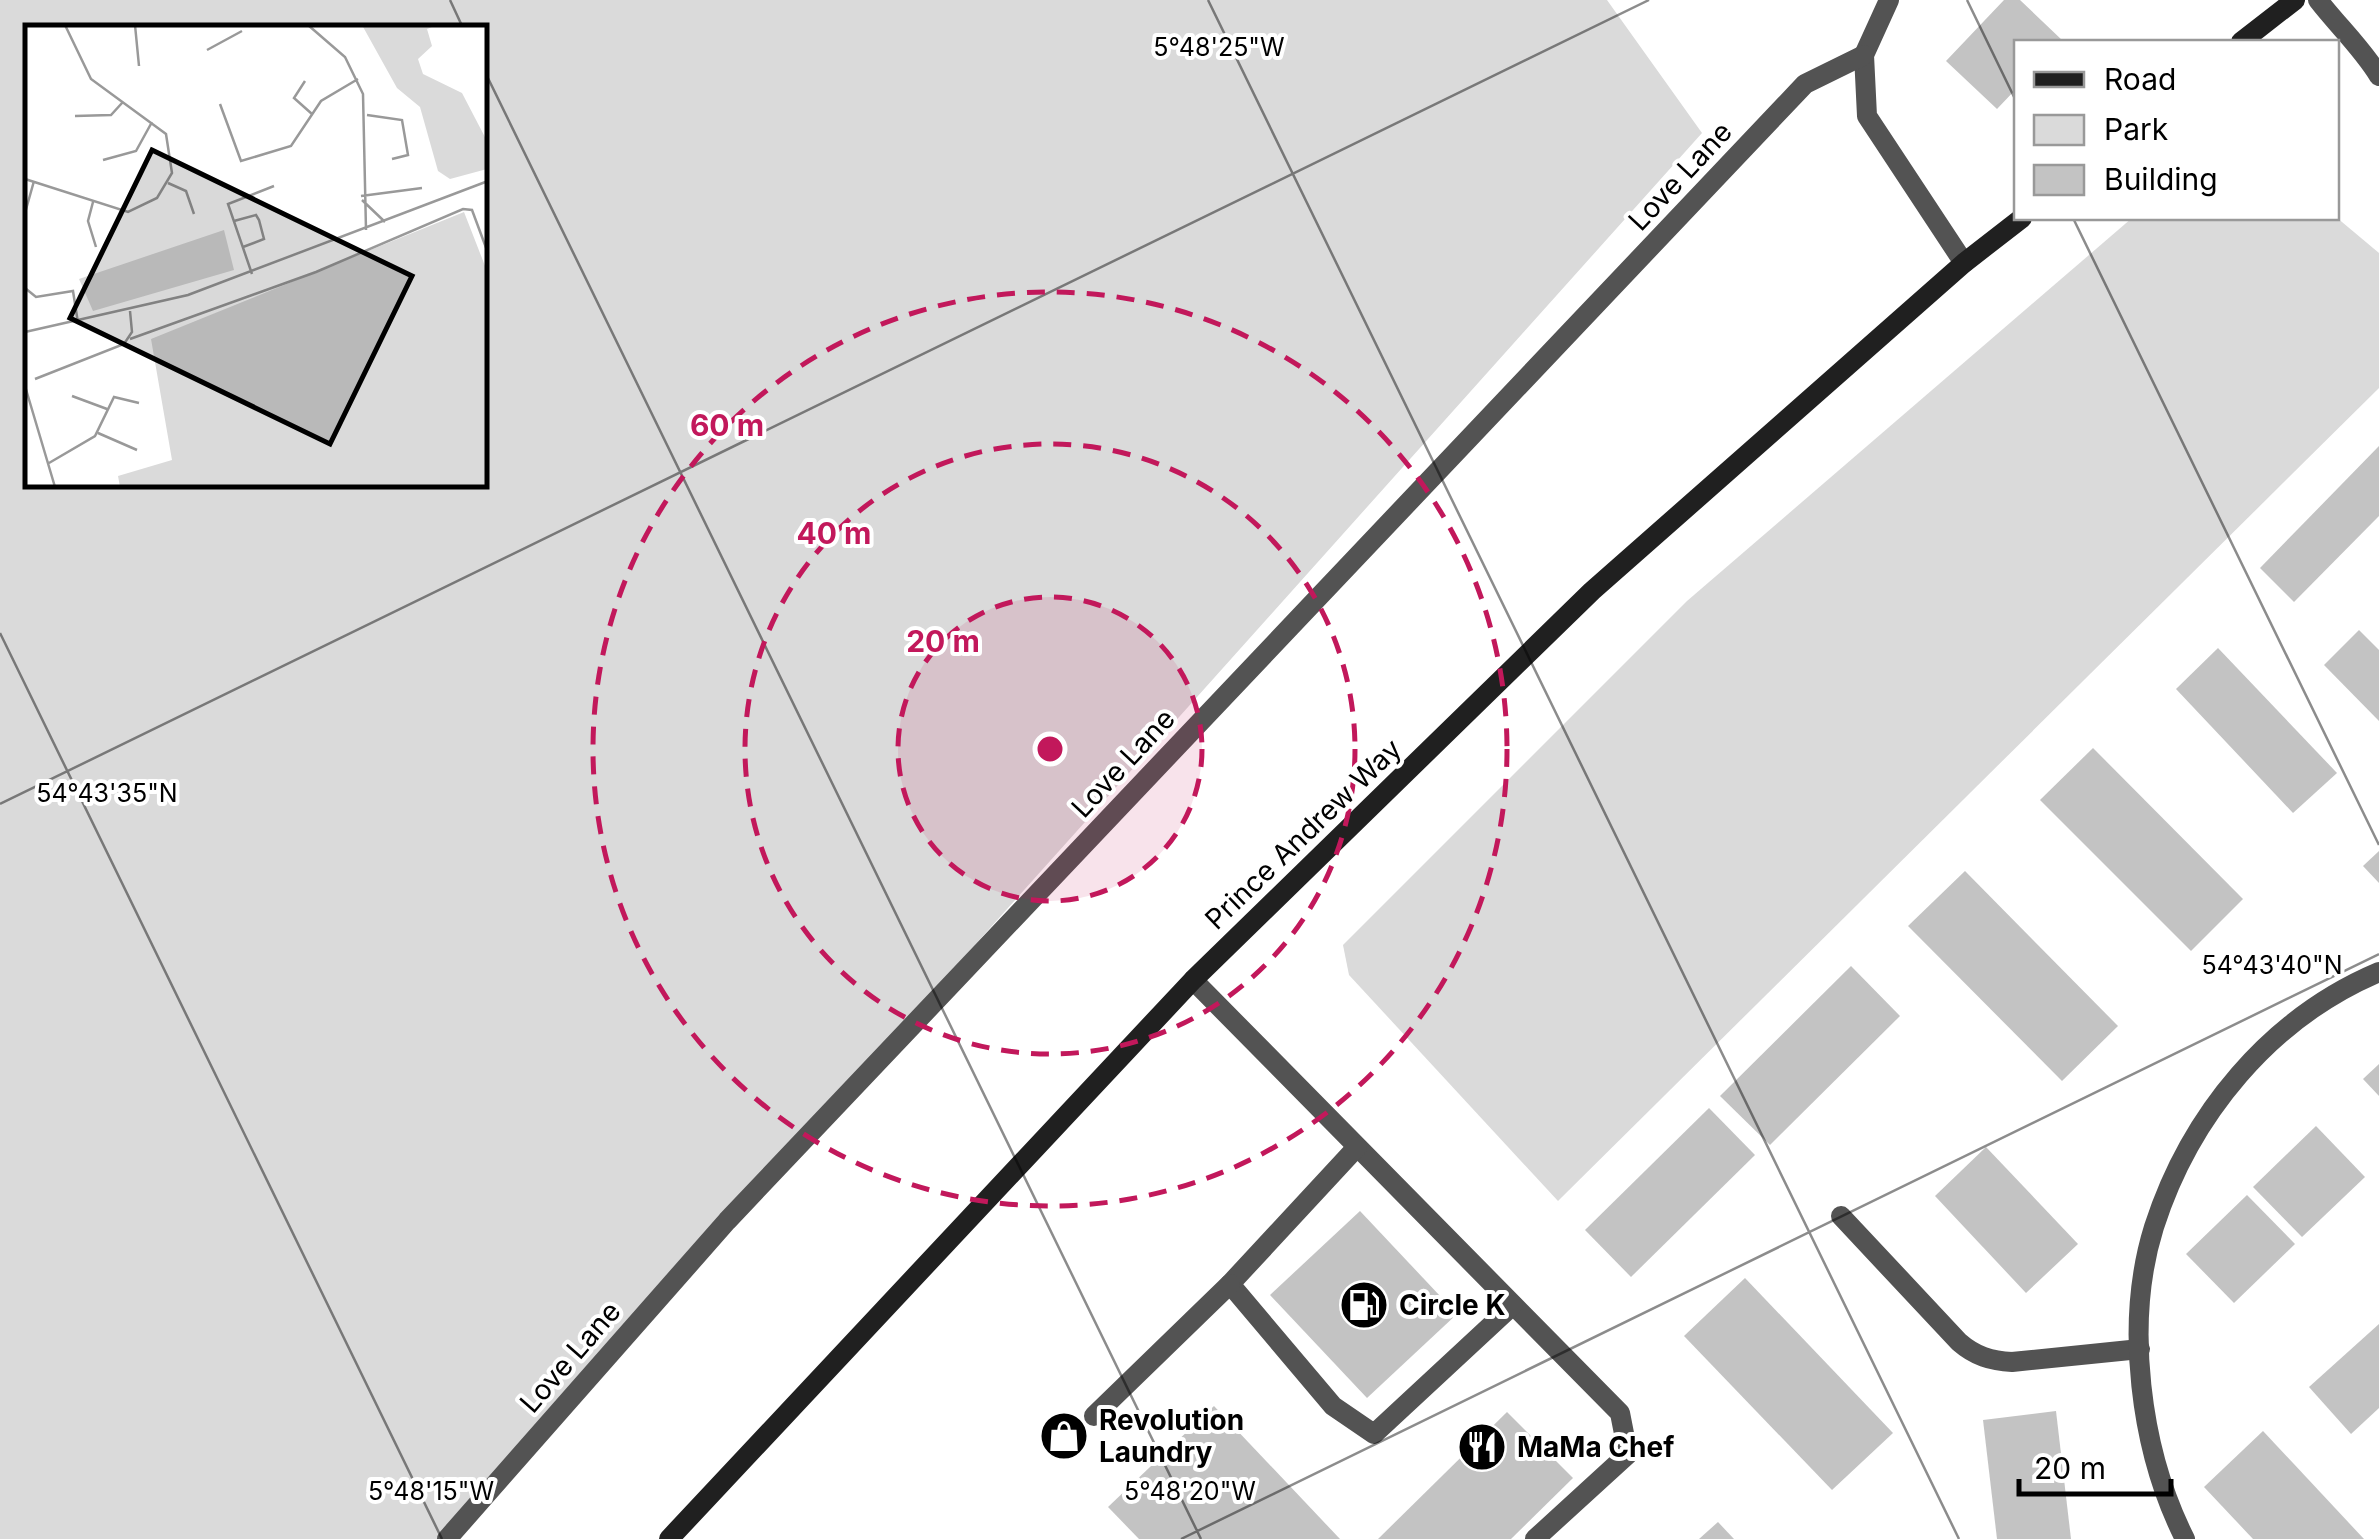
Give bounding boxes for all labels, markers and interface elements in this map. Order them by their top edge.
inset map [25,25,488,488]
text: 5°48'25"W [1153,32,1285,62]
legend [2014,40,2339,220]
text: Road [2104,61,2176,97]
text: Park [2104,111,2169,147]
street label: Love Lane [1621,115,1739,237]
text: Building [2104,161,2218,197]
text: 60 m [690,407,764,443]
text: 40 m [797,515,872,551]
text: 20 m [906,623,980,659]
street label: Love Lane [1064,702,1182,824]
centre of rings [1032,731,1068,767]
street label: Prince Andrew Way [1198,732,1408,936]
text: 54°43'35"N [36,778,178,808]
text: 54°43'40"N [2201,950,2343,980]
fuel station icon: Circle K [1338,1279,1390,1331]
place label: Circle K [1399,1288,1506,1322]
street label: Love Lane [513,1295,627,1419]
place label: Revolution Laundry [1099,1403,1244,1469]
shop icon: Revolution Laundry [1038,1410,1090,1462]
restaurant icon: MaMa Chef [1456,1421,1508,1473]
place label: MaMa Chef [1517,1430,1674,1464]
scale bar [2019,1434,2172,1496]
text: 20 m [2034,1450,2106,1486]
text: 5°48'15"W [368,1476,494,1506]
text: 5°48'20"W [1124,1476,1256,1506]

